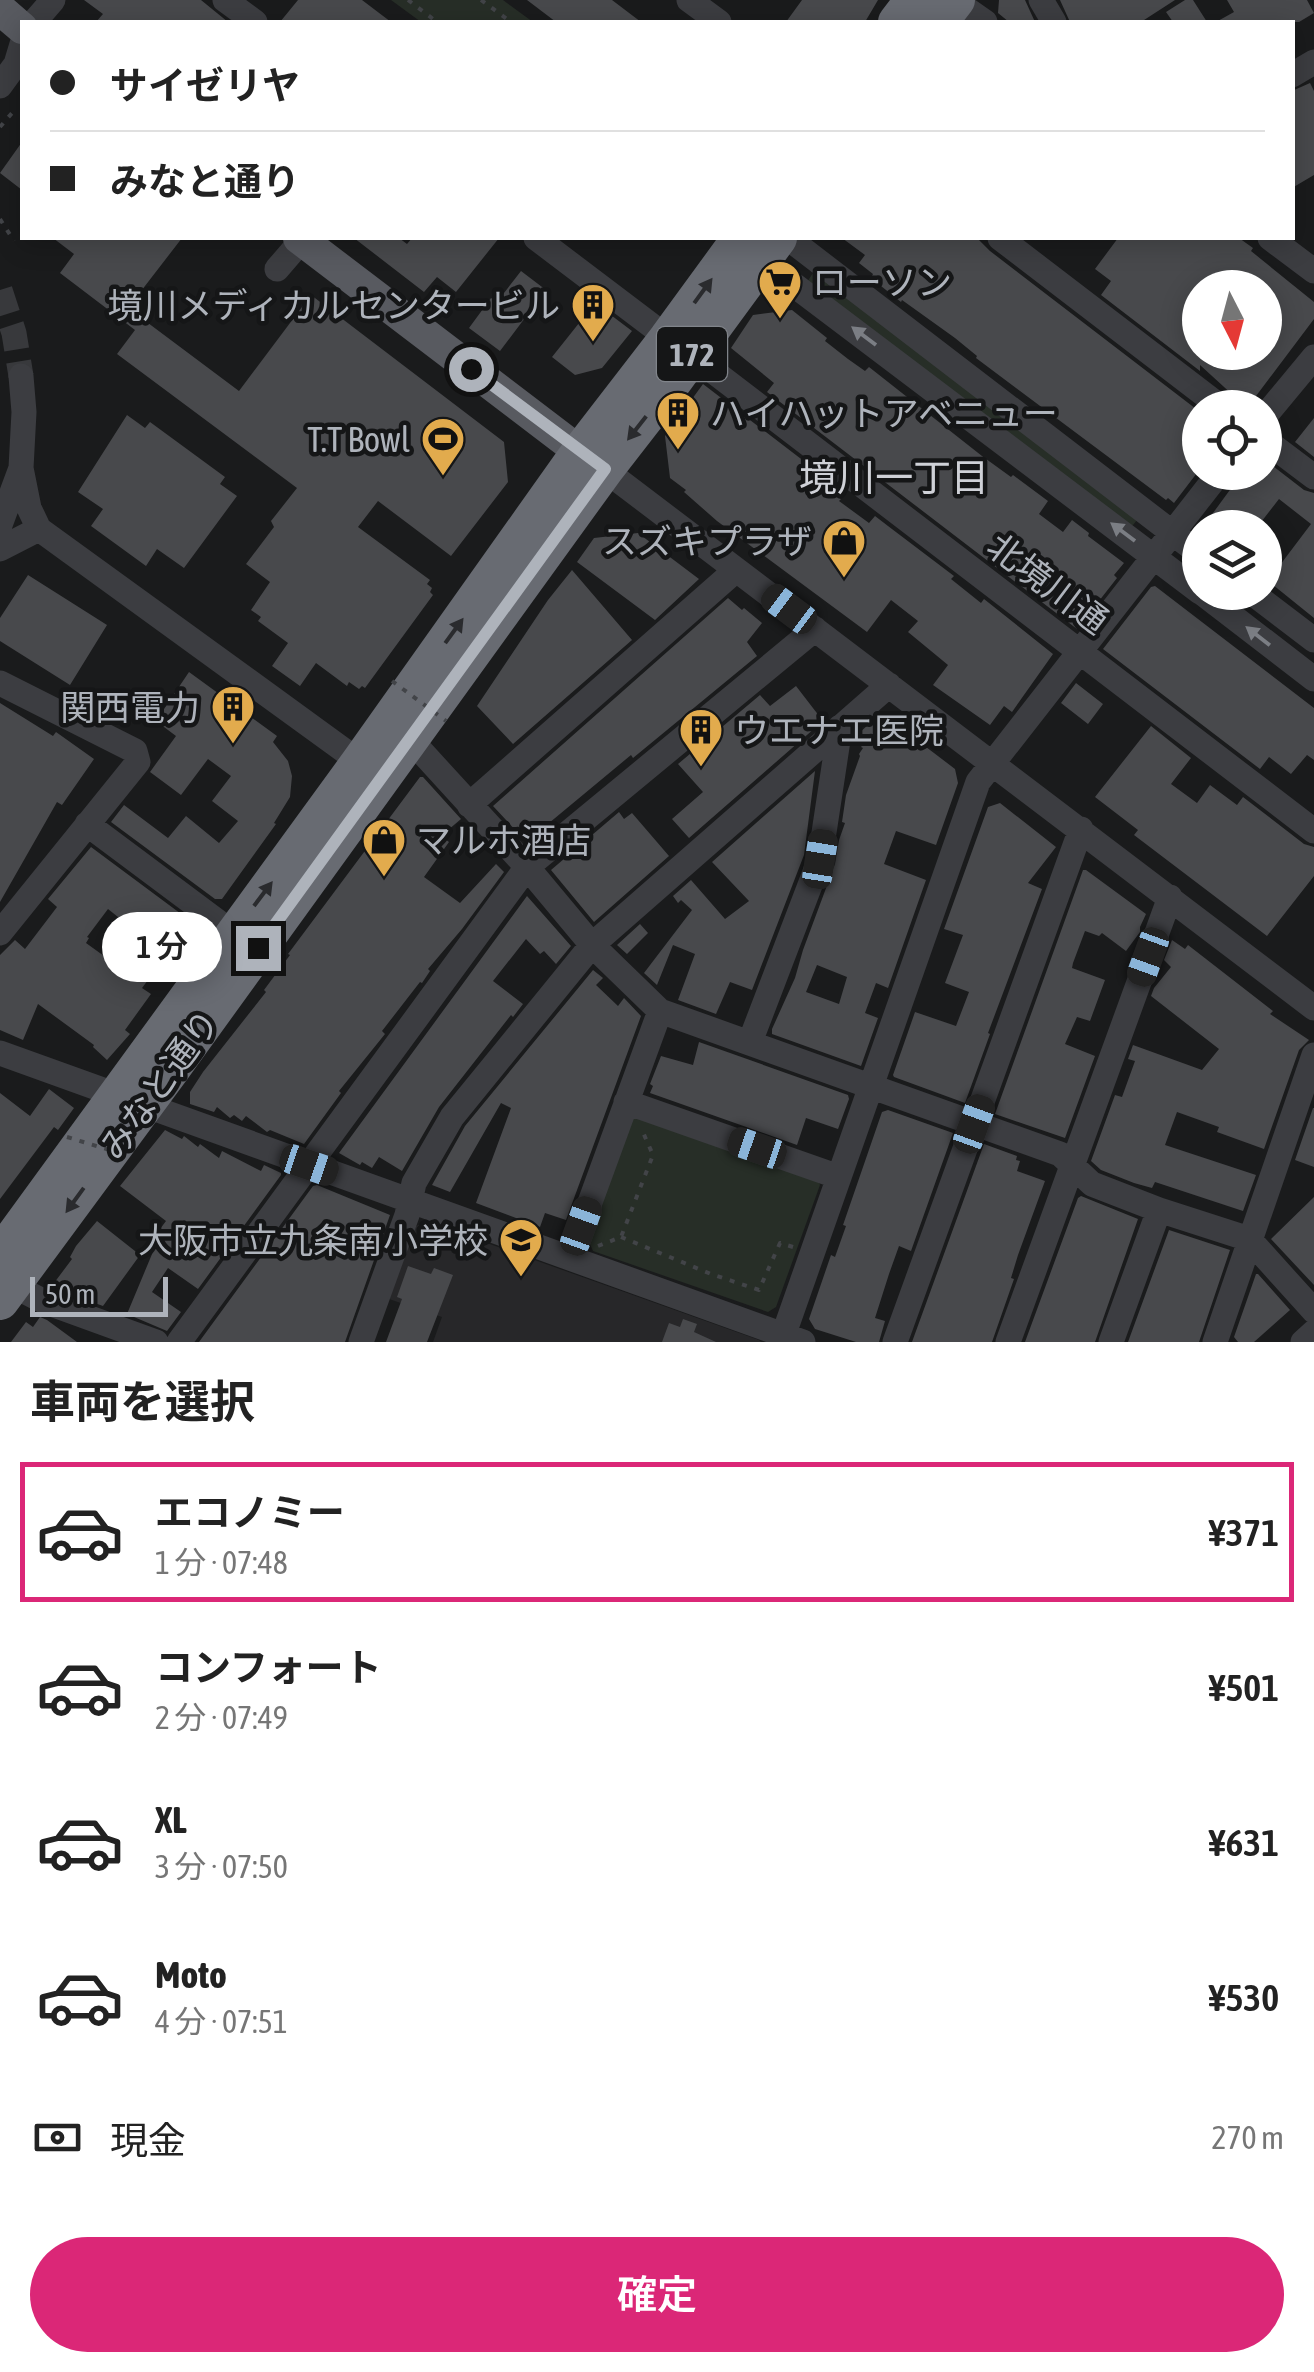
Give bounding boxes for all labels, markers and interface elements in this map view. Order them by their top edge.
text: サイゼリヤ [110,64,300,107]
text: みなと通り [110,160,300,203]
supermarket icon: ローソン [757,259,803,320]
place label: ローソン [812,262,952,302]
north arrow [1182,270,1282,370]
map controls [1182,270,1282,610]
one-way arrow [692,277,712,304]
building icon: 境川メディカルセンタービル [570,282,616,343]
place label: 境川メディカルセンタービル [107,285,560,325]
one-way arrow [851,326,876,347]
road number: 172 [657,327,727,381]
route start [449,347,494,392]
building icon: ハイハットアベニュー [655,390,701,451]
button: locate [1182,390,1282,490]
place label: ハイハットアベニュー [710,393,1058,433]
one-way arrow [627,415,647,441]
sports icon: T.T Bowl [420,416,466,477]
place label: T.T Bowl [307,419,410,459]
district label: 境川一丁目 [799,456,989,499]
button: layers [1182,510,1282,610]
shop icon: スズキプラザ [821,518,867,579]
place label: スズキプラザ [602,521,812,561]
one-way arrow [1110,522,1136,543]
street label: 北境川通 [980,525,1116,641]
car [756,579,822,639]
one-way arrow [444,618,463,644]
one-way arrow [1245,626,1271,646]
building icon: 関西電力 [210,684,256,745]
place label: 関西電力 [60,687,200,727]
building icon: ウエナエ医院 [678,707,724,768]
place label: ウエナエ医院 [734,710,944,750]
shop icon: マルホ酒店 [361,817,407,878]
place label: マルホ酒店 [416,820,591,860]
car [800,827,840,891]
one-way arrow [252,881,272,907]
callout: 1 分 [103,913,223,983]
car [1124,924,1172,990]
route end [236,926,281,971]
text: 1 分 [136,928,188,965]
street label: みなと通り [91,1001,227,1167]
car [950,1091,998,1157]
car [724,1124,790,1172]
car [276,1141,342,1189]
one-way arrow [66,1187,85,1213]
car [557,1193,605,1259]
school or university icon: 大阪市立九条南小学校 [498,1217,544,1278]
place label: 大阪市立九条南小学校 [138,1220,488,1260]
scale bar [30,1272,168,1316]
text: 50 m [45,1278,95,1310]
text: 車両を選択 [30,1376,255,1428]
icon: car [35,1487,125,1577]
text: エコノミー [155,1491,345,1534]
text: ¥371 [1209,1511,1279,1554]
text: 1 分 · 07:48 [155,1544,288,1581]
icon: car [35,1642,125,1732]
text: コンフォート [155,1646,382,1689]
text: ¥501 [1209,1666,1279,1709]
text: 2 分 · 07:49 [155,1699,288,1736]
icon: car [35,1797,125,1887]
text: XL [155,1798,187,1841]
text: ¥631 [1209,1821,1279,1864]
text: 3 分 · 07:50 [155,1848,288,1885]
icon: car [35,1952,125,2042]
text: Moto [155,1953,227,1996]
text: ¥530 [1209,1976,1279,2019]
text: 4 分 · 07:51 [155,2003,288,2040]
icon: cash [30,2110,85,2165]
text: 現金 [110,2119,186,2162]
text: 270 m [1211,2119,1284,2156]
button: 確定 [30,2237,1284,2352]

